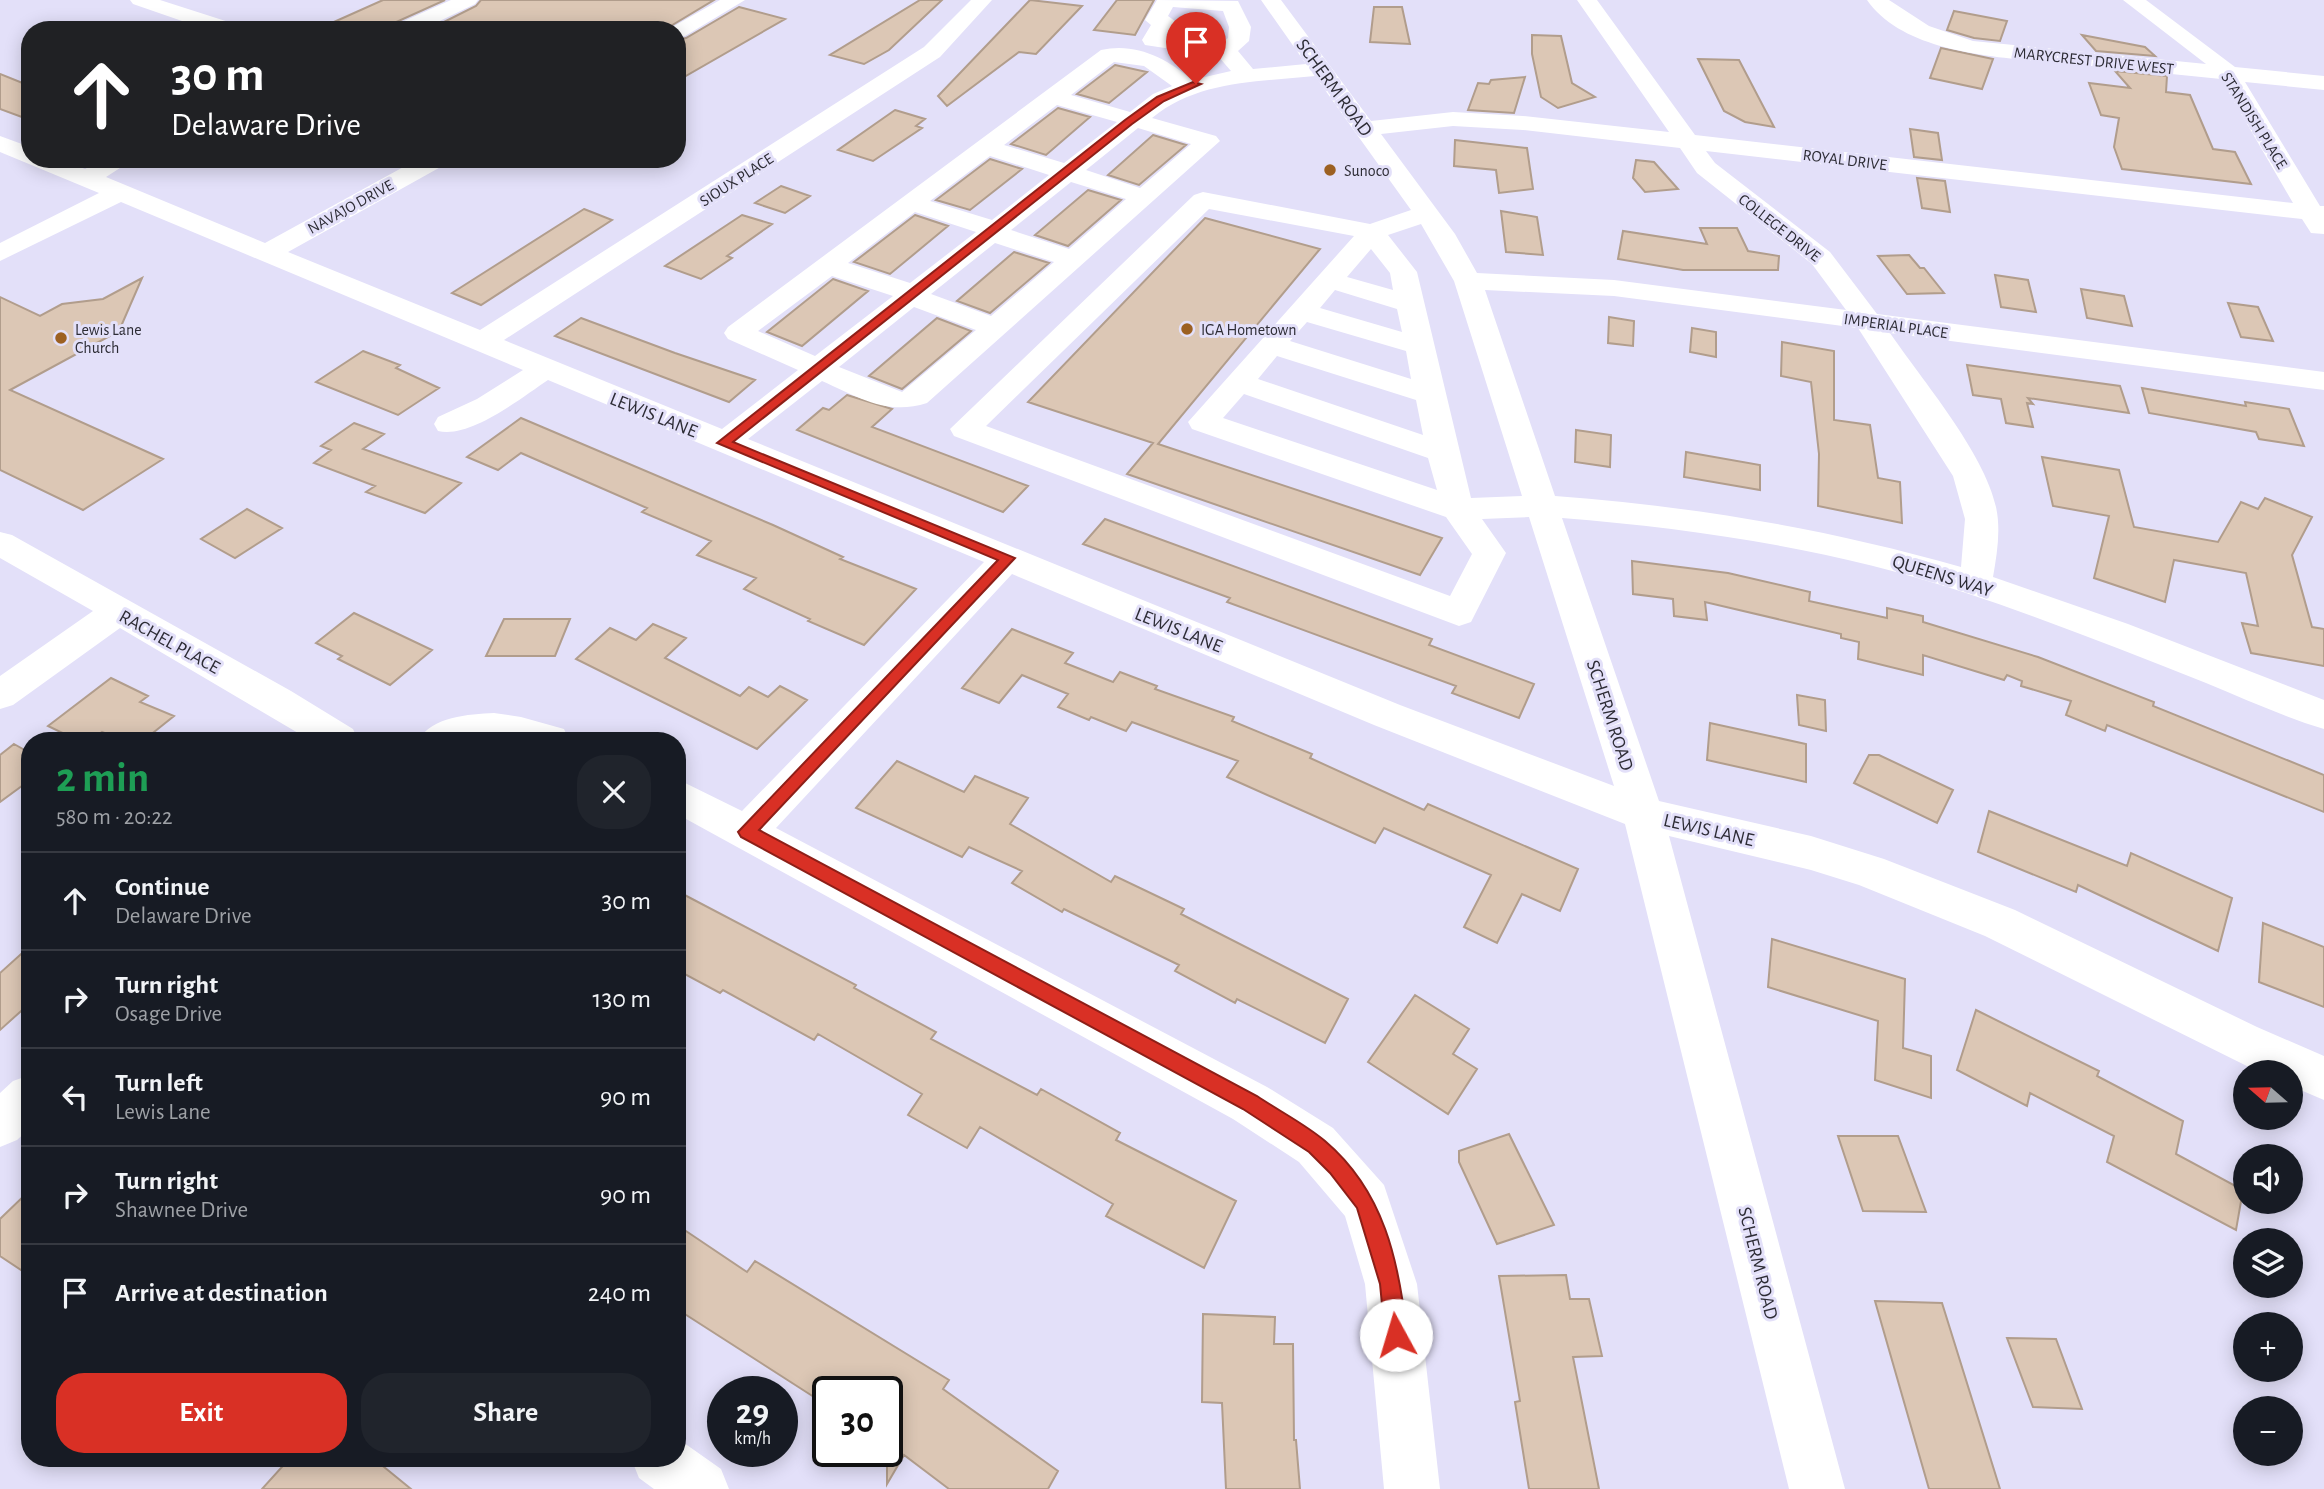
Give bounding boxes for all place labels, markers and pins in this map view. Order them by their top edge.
pin [1166,12.0,1226,84]
marker: Sunoco [1322,162,1338,178]
place label: Sunoco [1344,163,1390,179]
marker: IGA Hometown [1179,321,1195,337]
place label: Lewis Lane Church [75,322,142,356]
place label: IGA Hometown [1201,322,1297,338]
marker: Lewis Lane Church [53,330,69,346]

